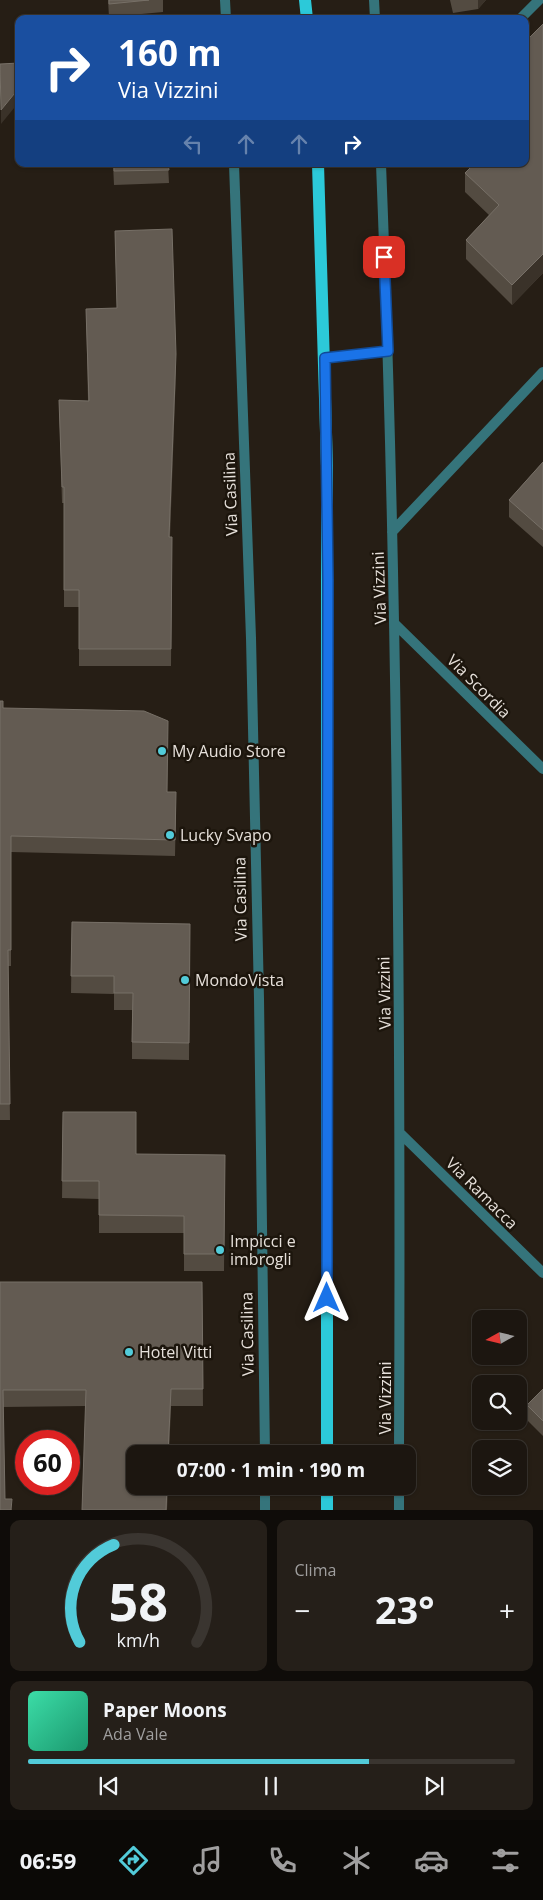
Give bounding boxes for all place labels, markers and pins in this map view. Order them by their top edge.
pin [363,236,405,278]
place label: My Audio Store [172,740,286,762]
marker: My Audio Store [156,745,168,757]
place label: Lucky Svapo [180,824,271,846]
marker: Lucky Svapo [164,829,176,841]
place label: MondoVista [195,969,284,991]
marker: MondoVista [179,974,191,986]
place label: Impicci e imbrogli [230,1230,296,1270]
marker: Impicci e imbrogli [214,1244,226,1256]
place label: Hotel Vitti [139,1341,212,1363]
marker: Hotel Vitti [123,1346,135,1358]

